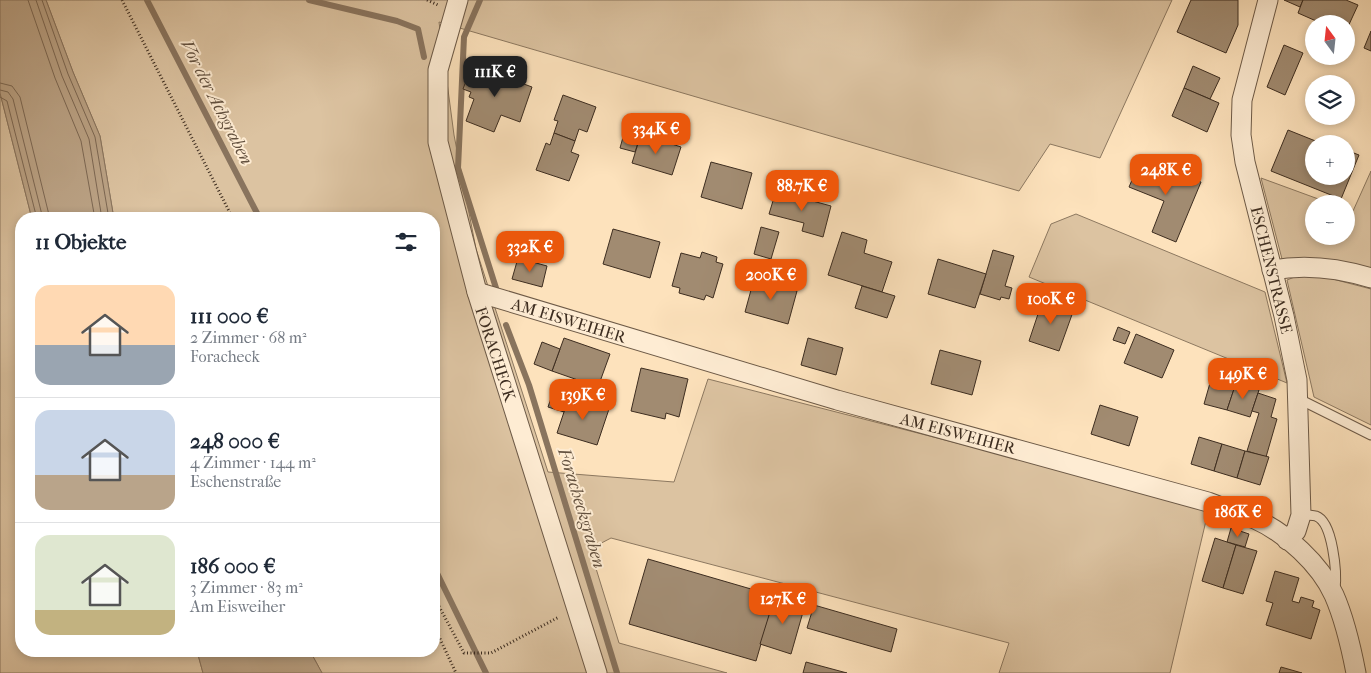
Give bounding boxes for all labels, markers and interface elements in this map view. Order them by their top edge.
north arrow [1305,15,1355,65]
map controls [1305,15,1355,245]
water label: Vor der Achgraben [176,36,257,168]
pin: 111K € [454,56,536,98]
text: 111K € [474,62,516,81]
button: layers [1305,75,1355,125]
pin: 334K € [615,112,697,155]
text: 334K € [632,119,680,138]
button: + [1305,135,1355,185]
pin: 248K € [1125,154,1207,196]
text: 248K € [1141,160,1191,179]
pin: 88.7K € [756,170,848,212]
text: 88.7K € [777,176,827,195]
button: − [1305,195,1355,245]
street label: ESCHENSTRASSE [1247,204,1297,336]
icon: filters [392,228,420,256]
text: 11 Objekte [35,230,126,254]
pin: 332K € [489,230,571,273]
text: 332K € [507,237,553,256]
pin: 200K € [730,258,812,301]
text: 200K € [746,265,796,284]
pin: 100K € [1010,282,1092,325]
text: 100K € [1027,289,1075,308]
street label: AM EISWEIHER [508,294,630,347]
text: 111 000 € [190,304,269,328]
street label: FORACHECK [471,304,520,405]
icon: home [75,305,135,365]
text: 2 Zimmer · 68 m² [190,328,307,347]
text: Foracheck [190,347,260,366]
pin: 149K € [1202,358,1284,400]
text: 149K € [1219,364,1267,383]
pin: 139K € [542,378,624,421]
text: 139K € [560,385,606,404]
street label: AM EISWEIHER [897,409,1019,458]
text: 248 000 € [190,429,280,453]
icon: home [75,430,135,490]
water label: Foracheckgraben [553,445,610,571]
text: 4 Zimmer · 144 m² [190,453,316,472]
text: Eschenstraße [190,472,281,491]
pin: 186K € [1197,496,1279,538]
text: 186K € [1215,502,1261,521]
text: 186 000 € [190,554,276,578]
icon: home [75,555,135,615]
text: 3 Zimmer · 83 m² [190,578,303,597]
pin: 127K € [742,582,824,625]
text: 127K € [760,589,806,608]
text: Am Eisweiher [190,597,285,616]

